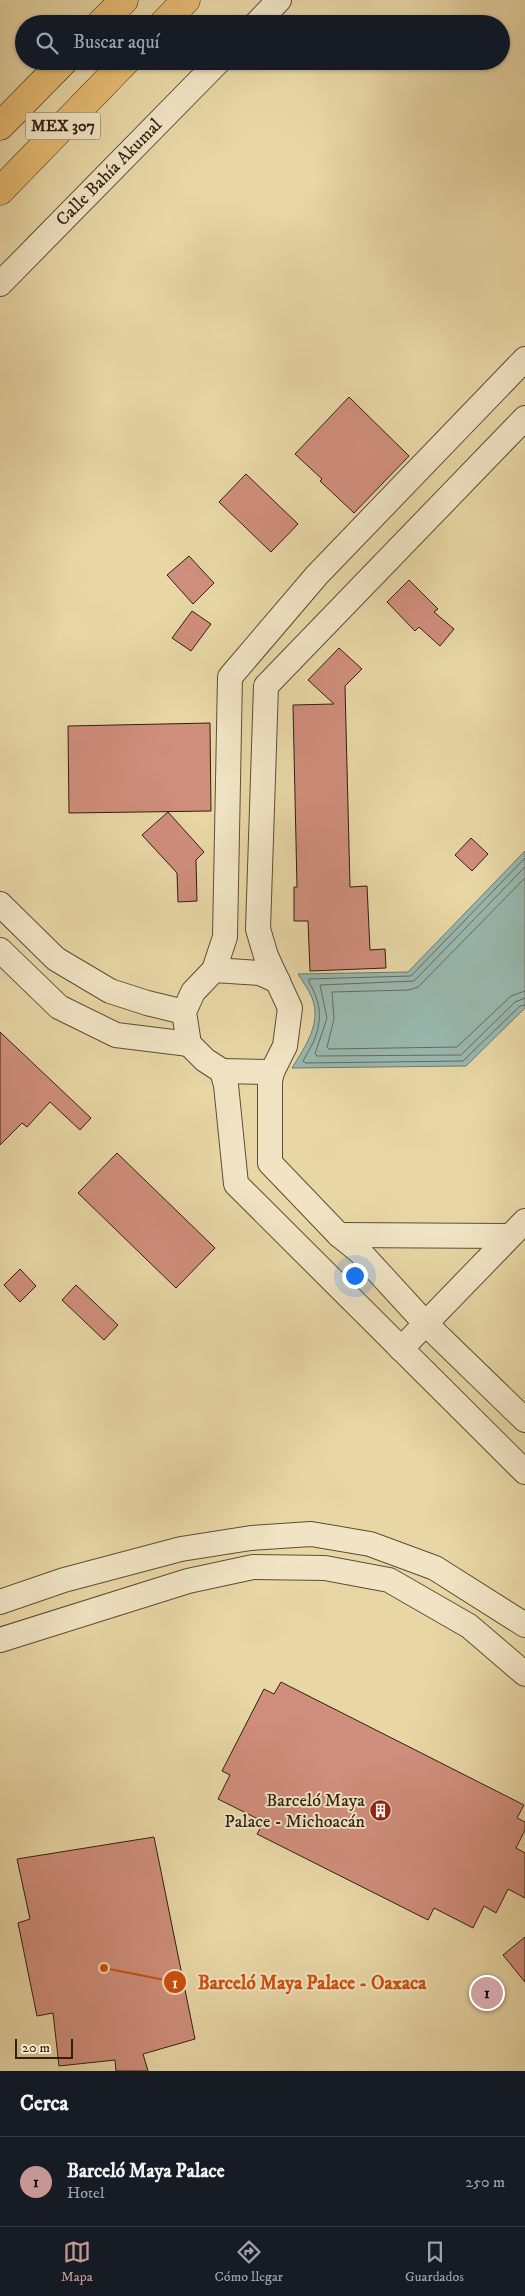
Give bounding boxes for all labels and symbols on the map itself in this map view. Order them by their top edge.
road number: MEX 307 [26,112,100,140]
street label: Calle Bahía Akumal [52,114,167,231]
your location [342,1263,368,1289]
place label: Barceló Maya Palace - Michoacán [224,1790,366,1833]
building icon: Barceló Maya Palace - Michoacán [369,1799,393,1823]
callout: Barceló Maya Palace - Oaxaca [163,1965,436,1999]
text: Barceló Maya Palace - Oaxaca [198,1972,427,1995]
text: 1 [172,1974,178,1993]
pin: 1 [471,1974,503,2012]
scale bar [15,2036,72,2059]

